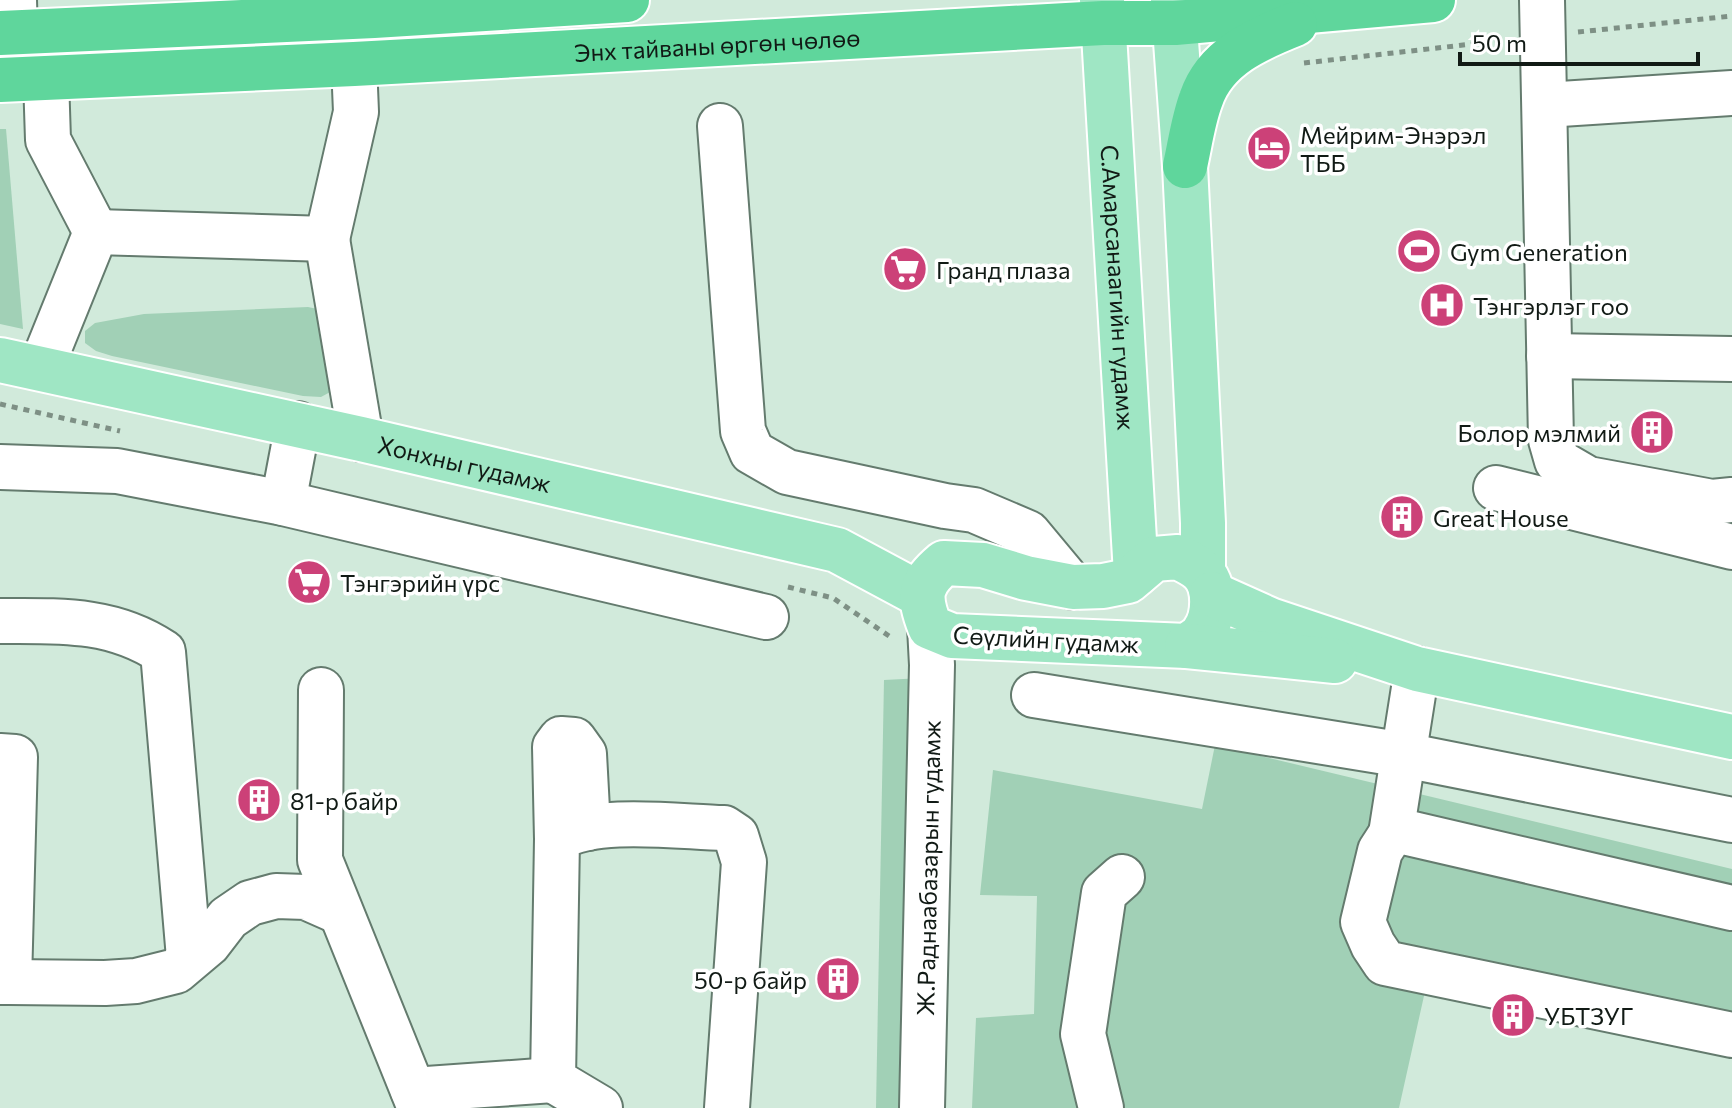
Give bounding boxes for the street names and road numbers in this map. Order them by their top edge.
street label: Энх тайваны өргөн чөлөө [573,22,861,66]
street label: С.Амарсанаагийн гудамж [1096,144,1142,431]
street label: Хонхны гудамж [375,429,554,497]
street label: Сөүлийн гудамж [952,620,1140,658]
street label: Ж.Раднаабазарын гудамж [910,720,945,1016]

